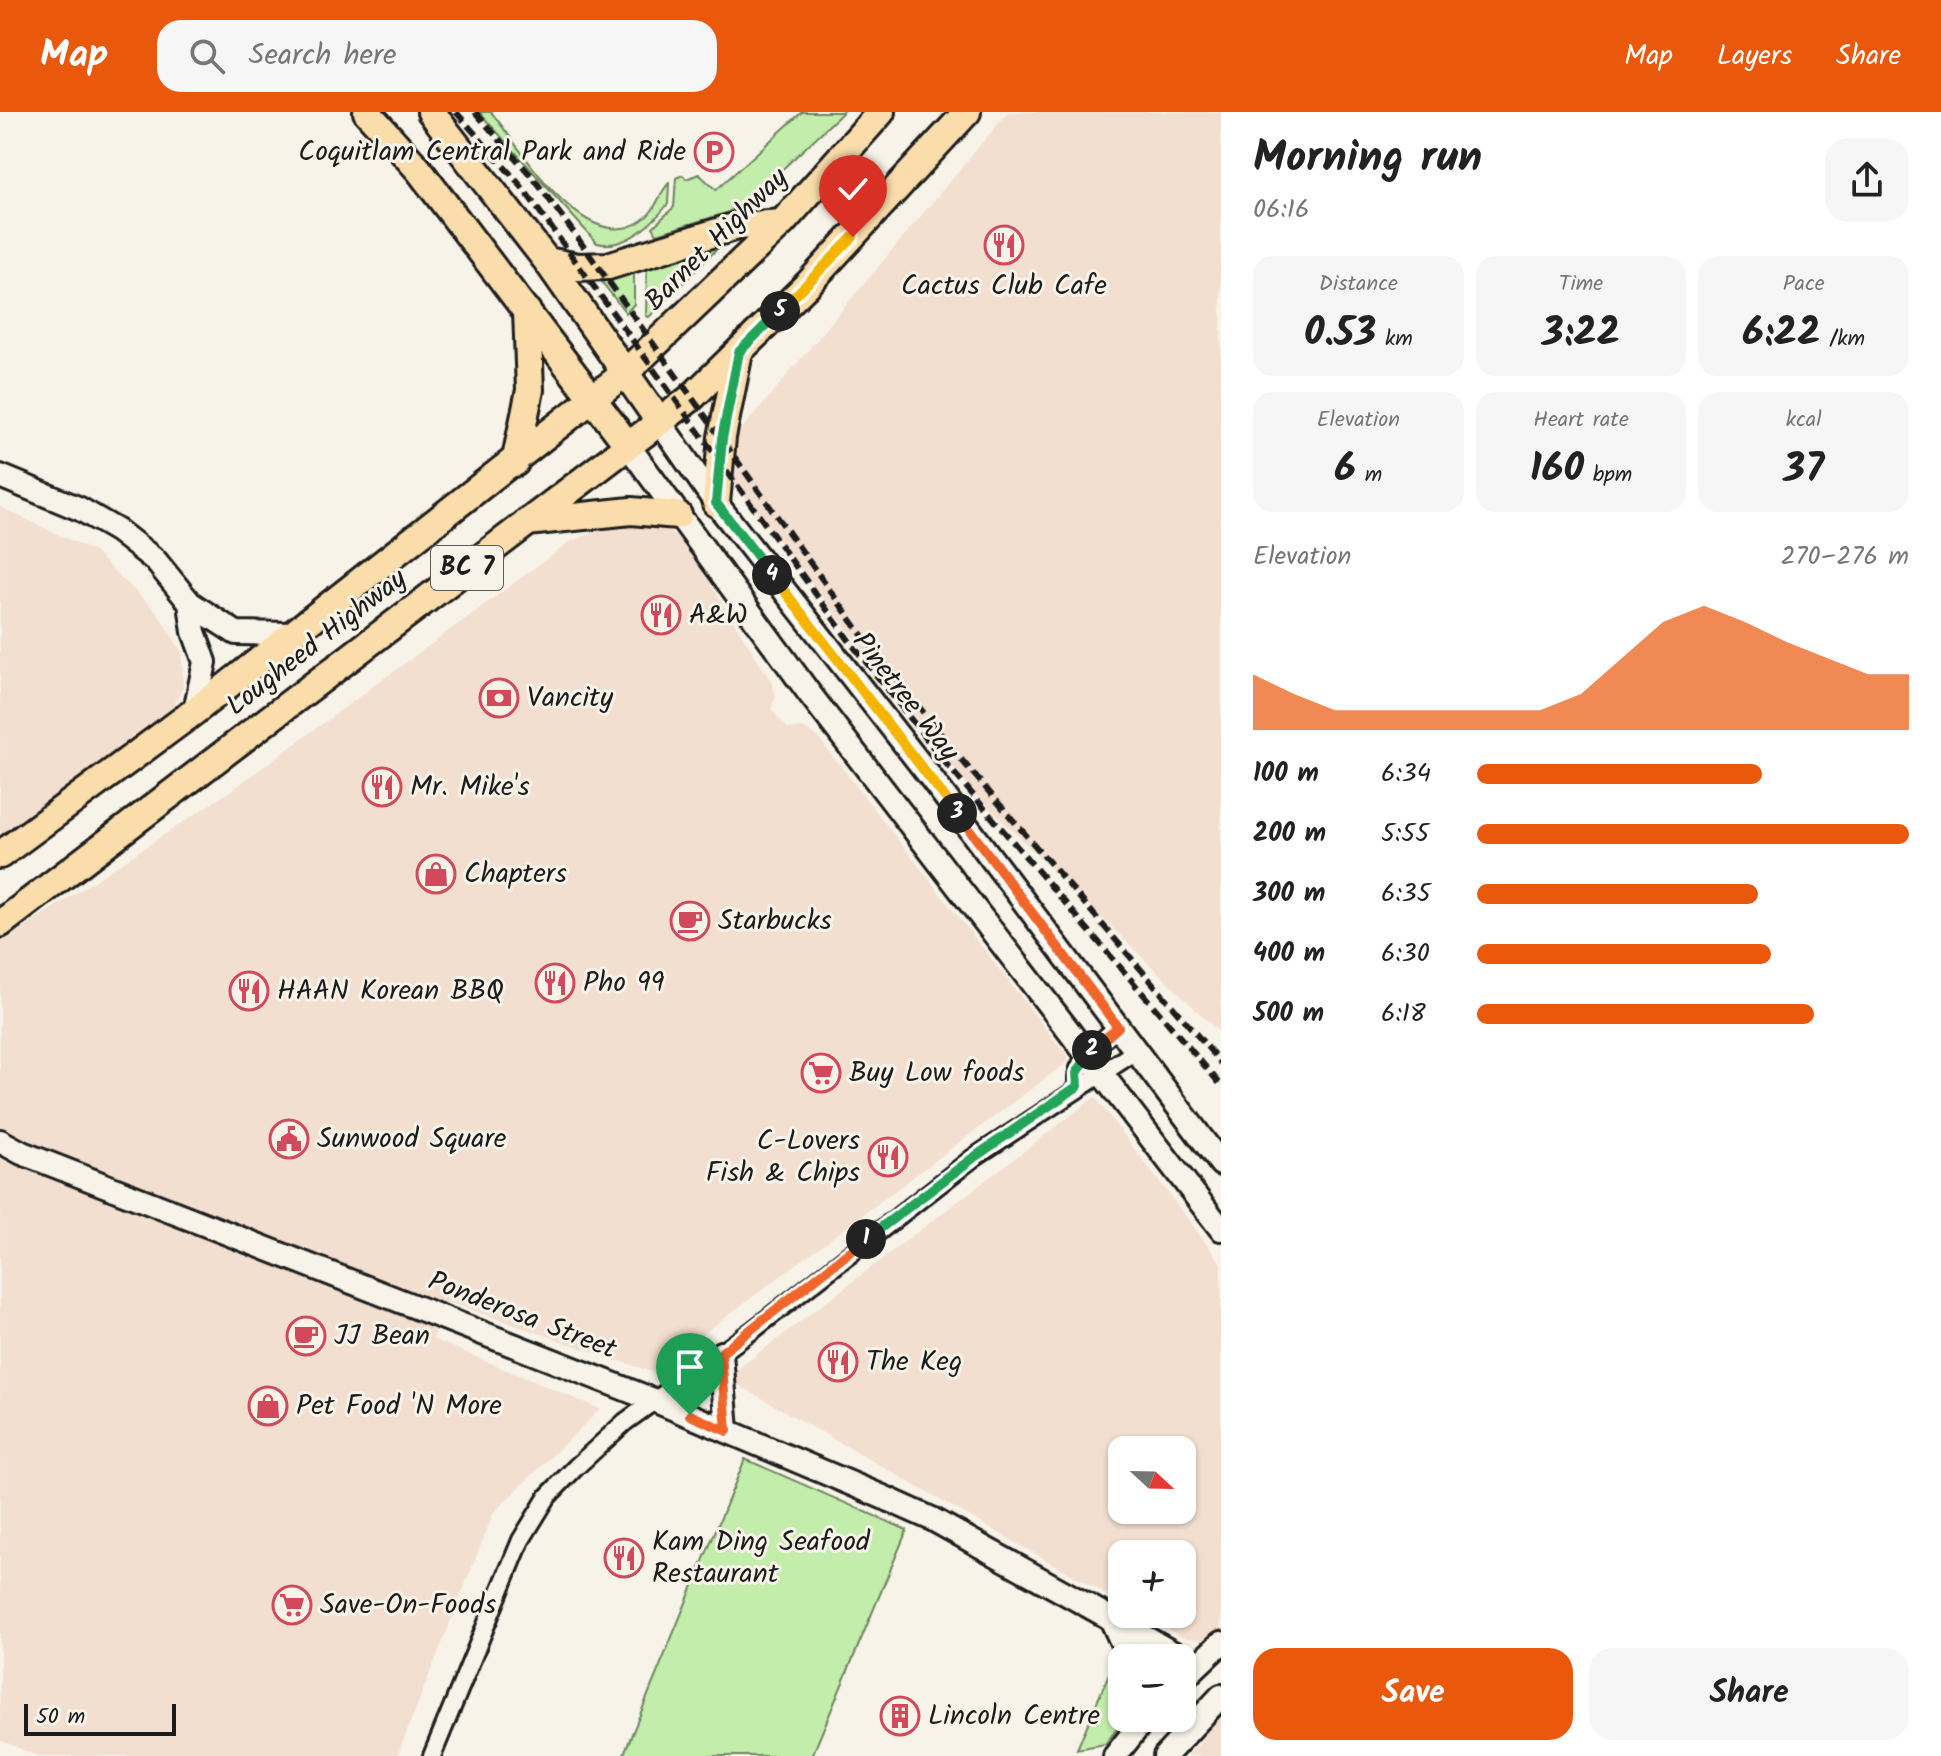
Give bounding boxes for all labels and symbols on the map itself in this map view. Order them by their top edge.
place label: Coquitlam Central Park and Ride [298,130,686,175]
parking icon: Coquitlam Central Park and Ride [693,131,735,173]
pin [819,155,887,237]
street label: Barnet Highway [634,157,800,323]
restaurant icon: Cactus Club Cafe [983,224,1025,266]
place label: Cactus Club Cafe [901,264,1107,309]
pin: 5 [760,291,800,331]
road number: BC 7 [431,546,503,590]
pin: 4 [752,555,792,595]
street label: Lougheed Highway [217,557,418,728]
place label: A&W [689,593,748,638]
restaurant icon: A&W [640,594,682,636]
street label: Pinetree Way [840,622,971,772]
place label: Vancity [527,676,614,721]
bank icon: Vancity [478,677,520,719]
place label: Mr. Mike's [410,765,530,810]
restaurant icon: Mr. Mike's [361,766,403,808]
pin: 3 [937,793,977,833]
place label: Chapters [464,852,567,897]
shop icon: Chapters [415,853,457,895]
place label: Starbucks [718,899,832,944]
cafe icon: Starbucks [669,900,711,942]
place label: Pho 99 [583,961,665,1006]
restaurant icon: Pho 99 [534,962,576,1004]
place label: HAAN Korean BBQ [277,969,504,1014]
restaurant icon: HAAN Korean BBQ [228,970,270,1012]
pin: 2 [1072,1030,1112,1070]
place label: Buy Low foods [849,1051,1025,1096]
supermarket icon: Buy Low foods [800,1052,842,1094]
place label: Sunwood Square [317,1117,507,1162]
public building icon: Sunwood Square [268,1118,310,1160]
place label: C-Lovers Fish & Chips [706,1119,860,1196]
restaurant icon: C-Lovers Fish & Chips [867,1136,909,1178]
pin: 1 [846,1219,886,1259]
street label: Ponderosa Street [421,1259,624,1373]
place label: JJ Bean [334,1314,430,1359]
cafe icon: JJ Bean [285,1315,327,1357]
pin [656,1333,724,1415]
place label: The Keg [866,1340,962,1385]
restaurant icon: The Keg [817,1341,859,1383]
place label: Pet Food 'N More [296,1384,502,1429]
shop icon: Pet Food 'N More [247,1385,289,1427]
north arrow [1108,1436,1196,1524]
place label: Kam Ding Seafood Restaurant [652,1520,871,1597]
restaurant icon: Kam Ding Seafood Restaurant [603,1537,645,1579]
place label: Save-On-Foods [320,1583,496,1628]
supermarket icon: Save-On-Foods [271,1584,313,1626]
place label: Lincoln Centre [928,1694,1100,1739]
building icon: Lincoln Centre [879,1695,921,1737]
scale bar [24,1700,176,1736]

